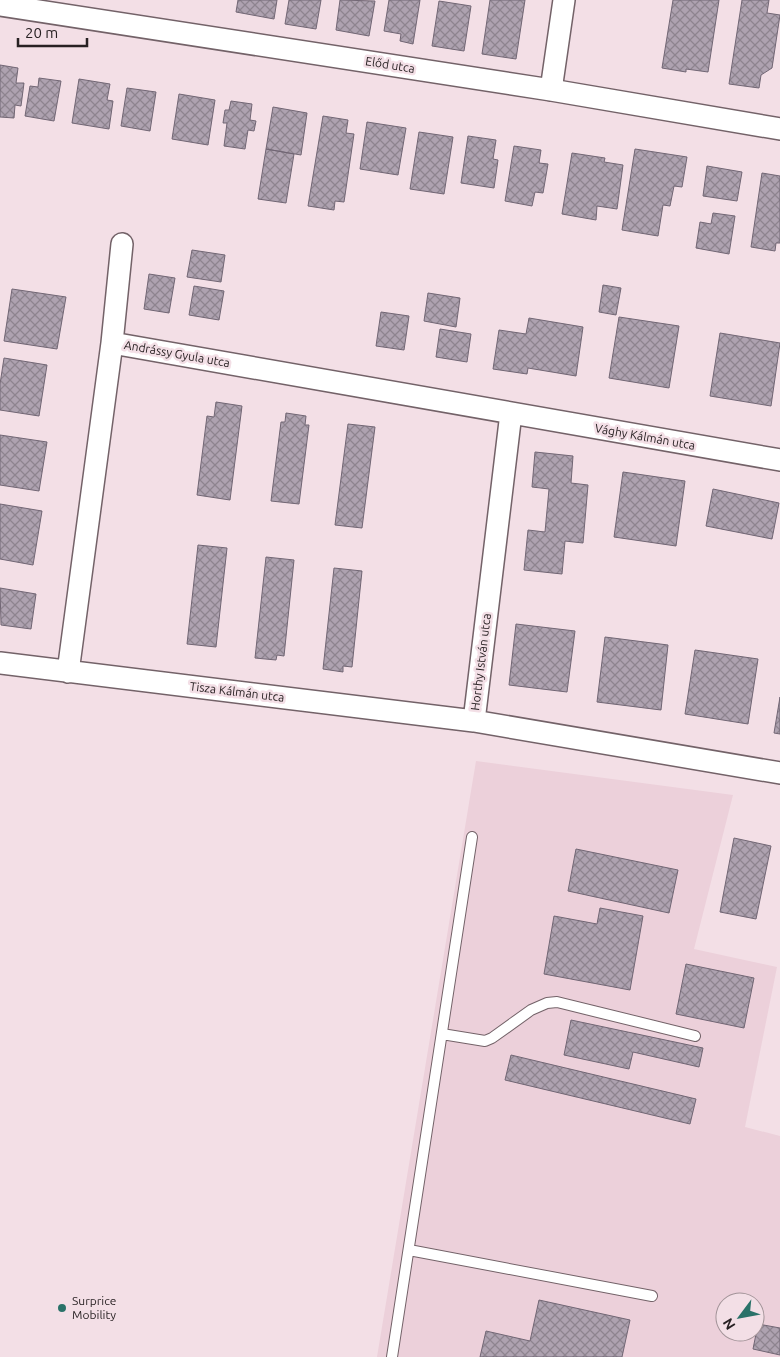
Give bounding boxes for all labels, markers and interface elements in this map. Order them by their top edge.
scale bar [18,15,86,47]
text: 20 m [25,24,58,41]
street label: Előd utca [364,54,416,75]
street label: Andrássy Gyula utca [123,338,231,369]
street label: Vághy Kálmán utca [594,421,696,452]
street label: Horthy István utca [468,613,493,711]
street label: Tisza Kálmán utca [189,679,285,704]
north arrow [715,1292,765,1342]
place label: Surprice Mobility [72,1294,116,1321]
marker: Surprice Mobility [56,1302,68,1314]
text: N [719,1315,739,1333]

